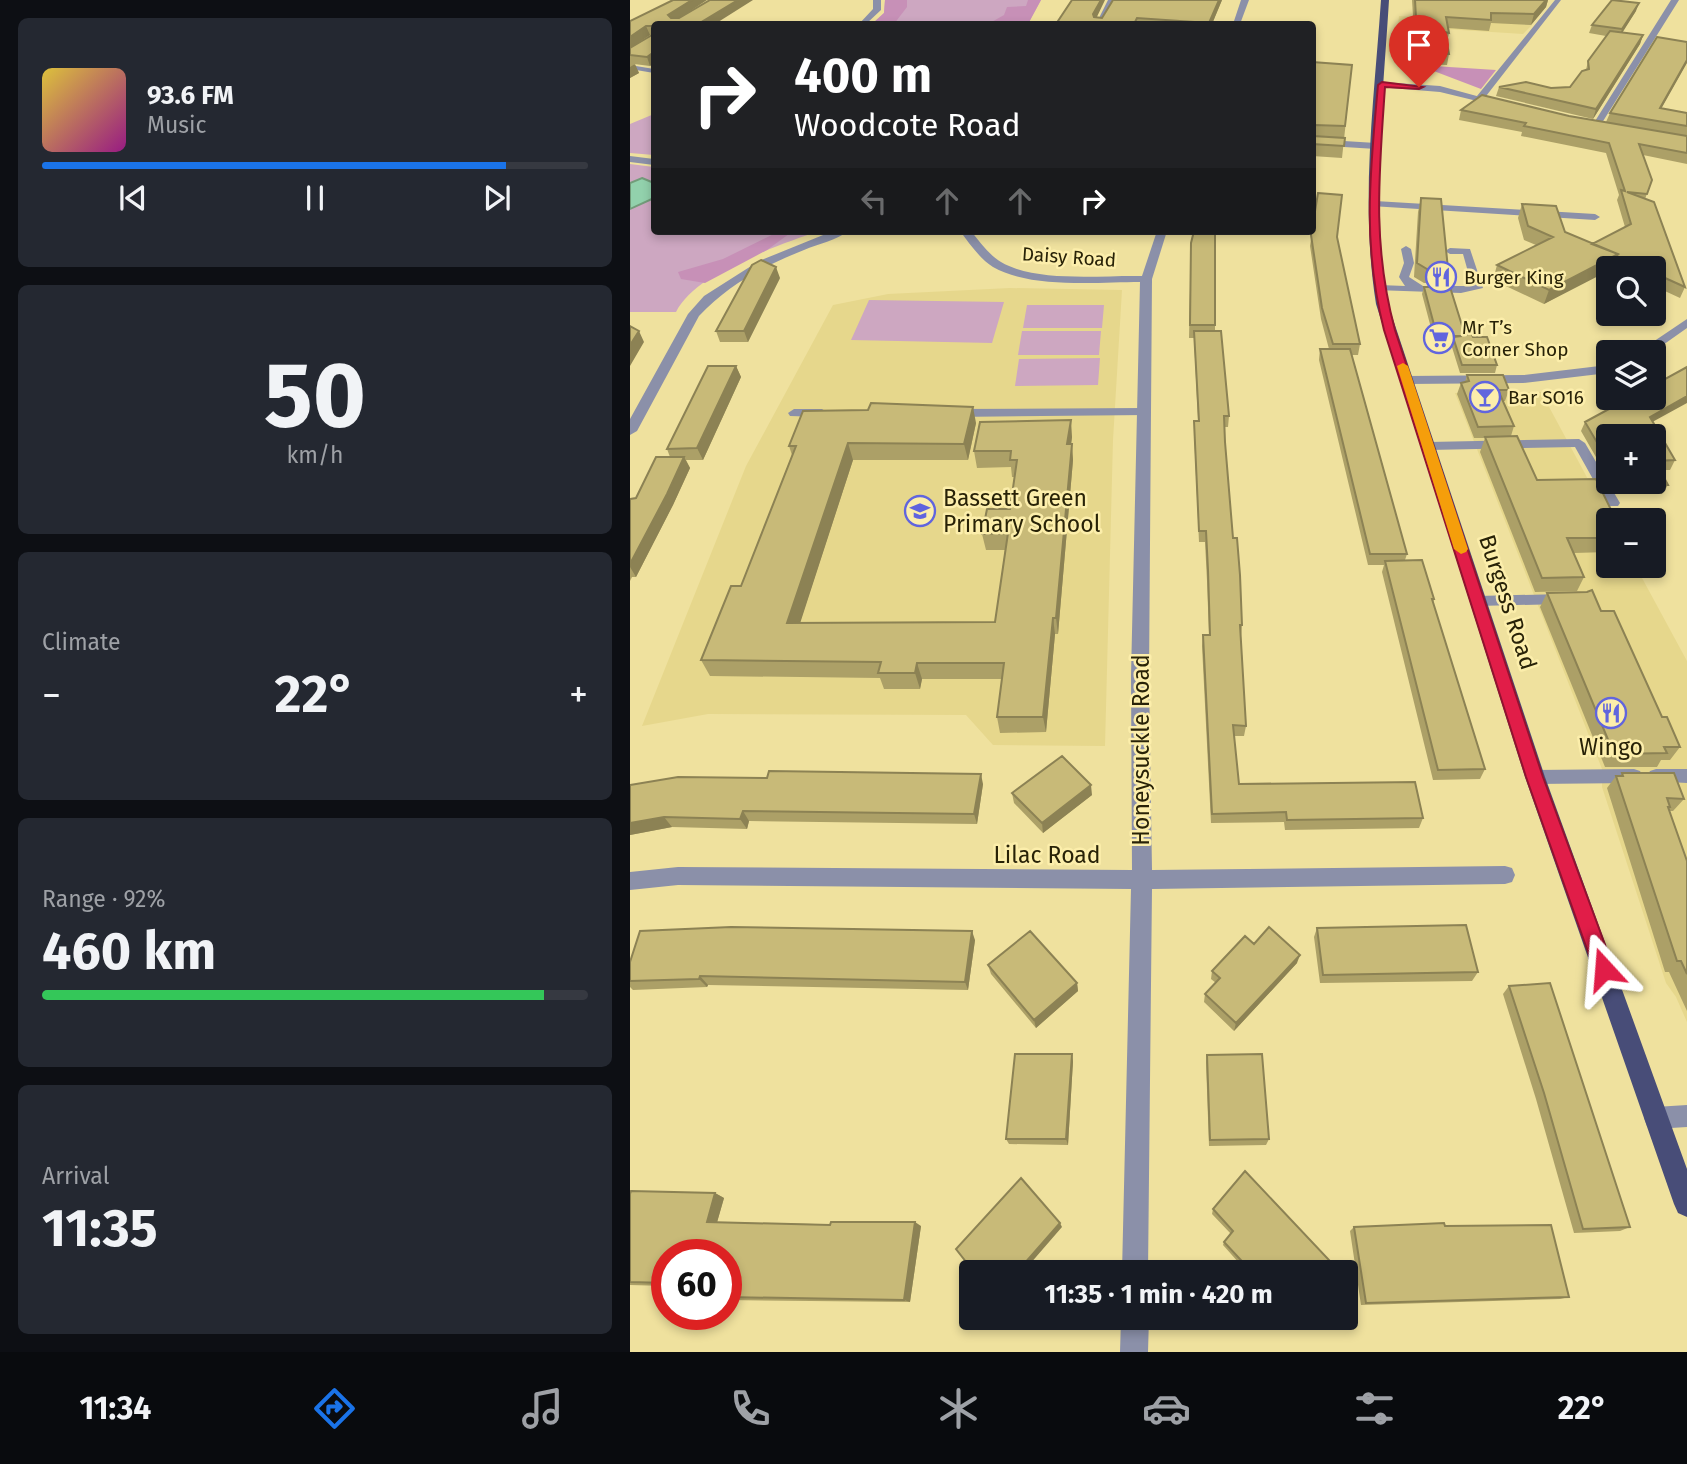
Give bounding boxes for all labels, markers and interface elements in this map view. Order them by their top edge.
pin [1389,15,1449,87]
icon: arrive [1400,26,1438,64]
text: 400 m [794,46,932,105]
icon: right [679,49,770,140]
text: 93.6 FM [147,80,234,111]
text: Woodcote Road [794,106,1021,144]
text: Music [147,111,207,139]
icon: previous [114,179,152,217]
icon: pause [296,179,334,217]
icon: next [478,179,516,217]
icon: left [855,182,893,220]
icon: ahead [928,182,966,220]
icon: ahead [1001,182,1039,220]
icon: right [1074,182,1112,220]
street label: Daisy Road [1021,242,1117,272]
map controls [1596,256,1666,578]
button: search [1596,256,1666,326]
restaurant icon: Burger King [1424,260,1458,294]
place label: Burger King [1464,266,1564,289]
place label: Mr T’s Corner Shop [1462,316,1568,361]
supermarket icon: Mr T’s Corner Shop [1422,321,1456,355]
button: layers [1596,340,1666,410]
text: 50 [264,341,366,450]
bar icon: Bar SO16 [1468,380,1502,414]
place label: Bar SO16 [1508,386,1584,409]
button: + [1596,424,1666,494]
text: km/h [287,441,343,469]
place label: Bassett Green Primary School [943,484,1101,538]
school or university icon: Bassett Green Primary School [903,494,937,528]
button: − [1596,508,1666,578]
street label: Burgess Road [1473,531,1543,673]
text: Climate [42,628,121,656]
street label: Honeysuckle Road [1127,654,1155,846]
text: 22° [275,663,355,726]
text: − [42,672,61,718]
text: + [569,672,588,718]
restaurant icon: Wingo [1594,696,1628,730]
place label: Wingo [1579,733,1643,761]
street label: Lilac Road [993,841,1101,869]
text: Range · 92% [42,885,165,913]
text: 460 km [42,920,216,983]
position arrow [1567,932,1641,1006]
text: Arrival [42,1162,109,1190]
text: 11:35 [42,1197,158,1260]
speed limit sign: 60 [651,1239,742,1330]
text: 11:35 · 1 min · 420 m [1044,1279,1273,1310]
icon: directions [310,1384,359,1433]
icon: music [518,1384,567,1433]
icon: phone [726,1384,775,1433]
icon: climate [934,1384,983,1433]
icon: car [1142,1384,1191,1433]
icon: filters [1350,1384,1399,1433]
text: 11:34 [79,1389,151,1427]
text: 22° [1558,1389,1608,1427]

